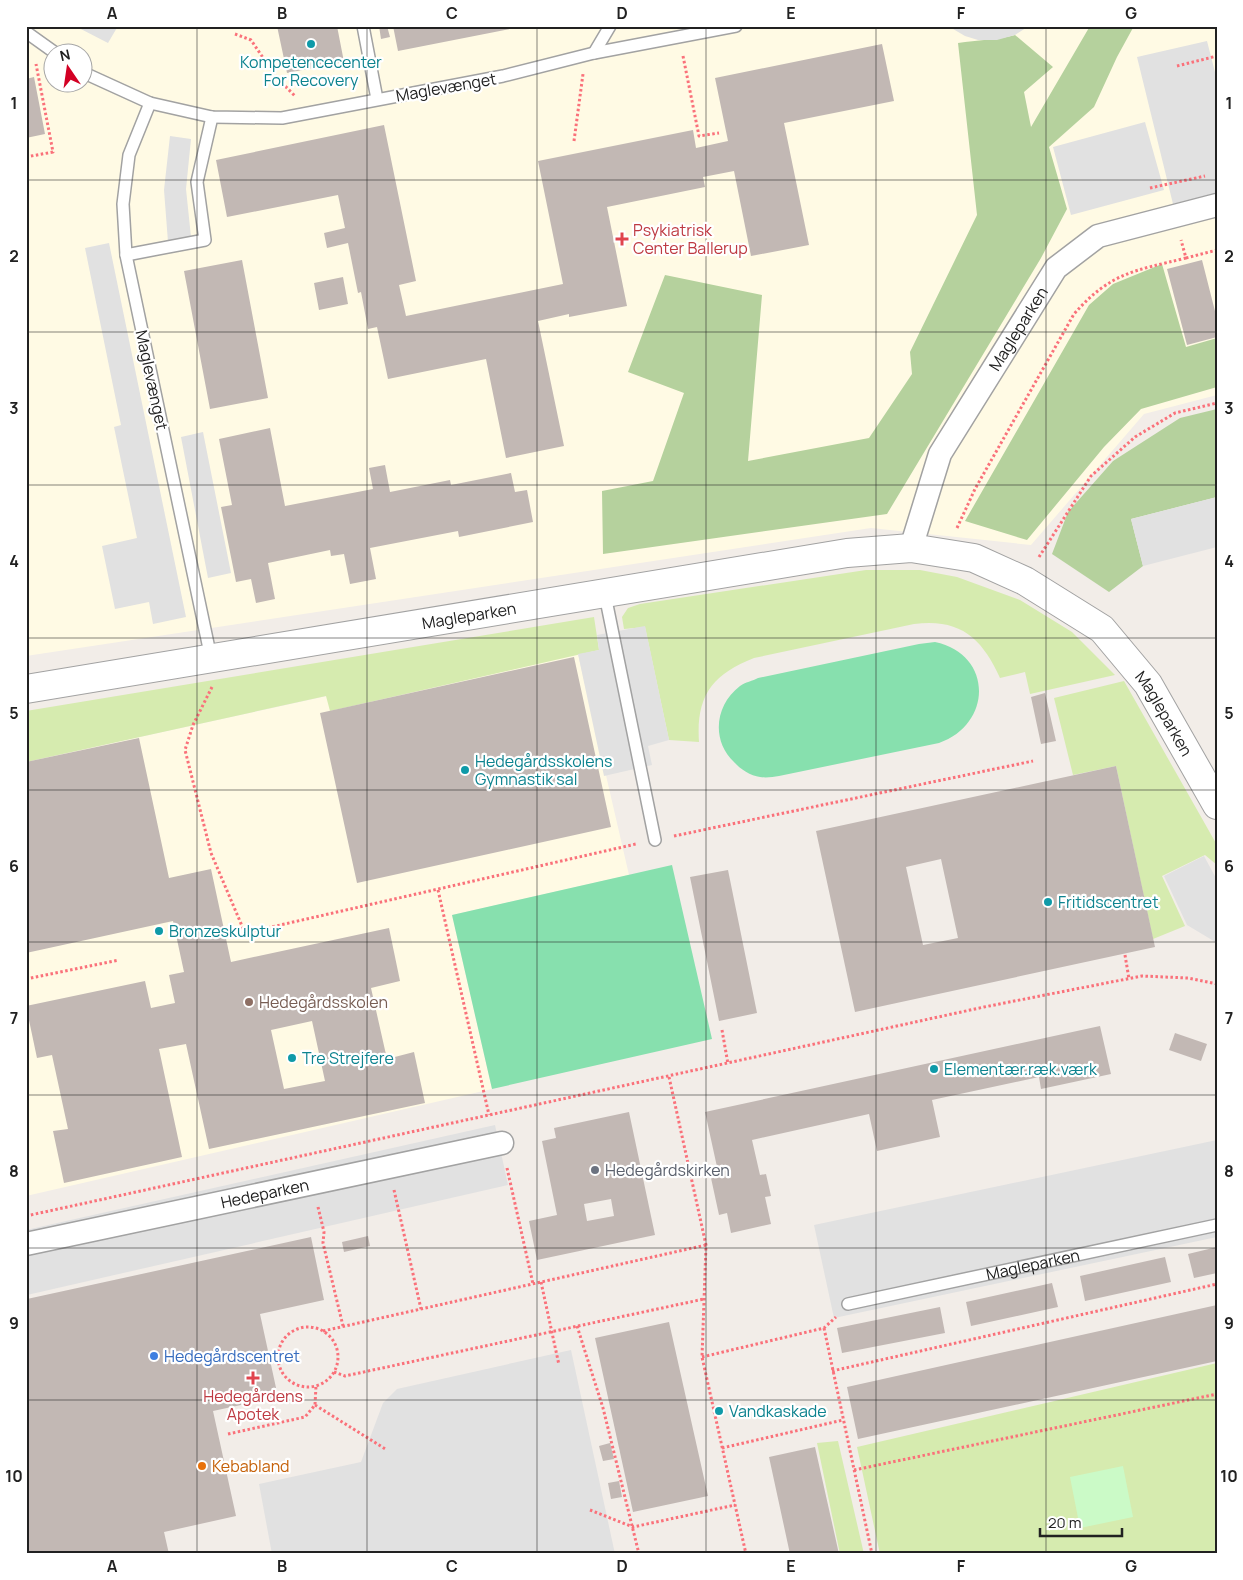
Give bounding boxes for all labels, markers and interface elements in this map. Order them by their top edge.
text: A [107,2,118,24]
text: B [277,2,287,24]
text: C [446,2,458,24]
text: D [616,2,628,24]
text: E [786,2,796,24]
text: F [957,2,966,24]
text: G [1125,2,1137,24]
marker: Kompetencecenter For Recovery [305,38,317,50]
north arrow [42,42,92,92]
text: N [58,44,72,65]
place label: Kompetencecenter For Recovery [240,51,382,91]
street label: Maglevænget [394,67,498,107]
text: 1 [10,92,18,114]
text: 1 [1225,92,1233,114]
place label: Psykiatrisk Center Ballerup [633,219,748,259]
marker: Psykiatrisk Center Ballerup [615,232,629,246]
text: 2 [9,245,19,267]
text: 2 [1224,245,1234,267]
street label: Magleparken [984,282,1053,375]
street label: Maglevænget [131,328,173,432]
text: 3 [9,397,19,419]
text: 3 [1224,397,1234,419]
text: 4 [9,550,19,572]
text: 4 [1224,550,1234,572]
street label: Magleparken [420,597,518,634]
street label: Magleparken [1130,666,1198,760]
text: 5 [9,702,19,724]
text: 5 [1224,702,1234,724]
place label: Hedegårdsskolens Gymnastik sal [475,750,612,790]
marker: Hedegårdsskolens Gymnastik sal [459,764,471,776]
text: 6 [9,855,19,877]
text: 6 [1224,855,1234,877]
place label: Fritidscentret [1058,891,1159,913]
marker: Fritidscentret [1042,896,1054,908]
place label: Bronzeskulptur [169,920,282,942]
marker: Bronzeskulptur [153,925,165,937]
place label: Hedegårdsskolen [259,991,388,1013]
marker: Hedegårdsskolen [243,996,255,1008]
text: 7 [10,1007,18,1029]
text: 7 [1225,1007,1233,1029]
place label: Tre Strejfere [302,1047,394,1069]
marker: Tre Strejfere [286,1052,298,1064]
place label: Elementær.ræk.værk [944,1058,1098,1080]
marker: Elementær.ræk.værk [928,1063,940,1075]
place label: Hedegårdskirken [605,1159,730,1181]
text: 8 [9,1160,19,1182]
text: 8 [1224,1160,1234,1182]
marker: Hedegårdskirken [589,1164,601,1176]
street label: Hedeparken [219,1173,311,1213]
street label: Magleparken [984,1244,1082,1285]
text: 9 [9,1312,19,1334]
text: 9 [1224,1312,1234,1334]
place label: Hedegårdscentret [164,1345,300,1367]
marker: Hedegårdscentret [148,1350,160,1362]
marker: Hedegårdens Apotek [247,1372,259,1384]
place label: Hedegårdens Apotek [203,1385,303,1425]
place label: Vandkaskade [729,1400,827,1422]
marker: Vandkaskade [713,1405,725,1417]
place label: Kebabland [212,1455,290,1477]
marker: Kebabland [196,1460,208,1472]
text: 10 [5,1465,23,1487]
text: 10 [1220,1465,1238,1487]
scale bar [1040,1505,1123,1537]
text: 20 m [1048,1512,1081,1533]
text: A [107,1555,118,1577]
text: B [277,1555,287,1577]
text: C [446,1555,458,1577]
text: D [616,1555,628,1577]
text: E [786,1555,796,1577]
text: F [957,1555,966,1577]
text: G [1125,1555,1137,1577]

